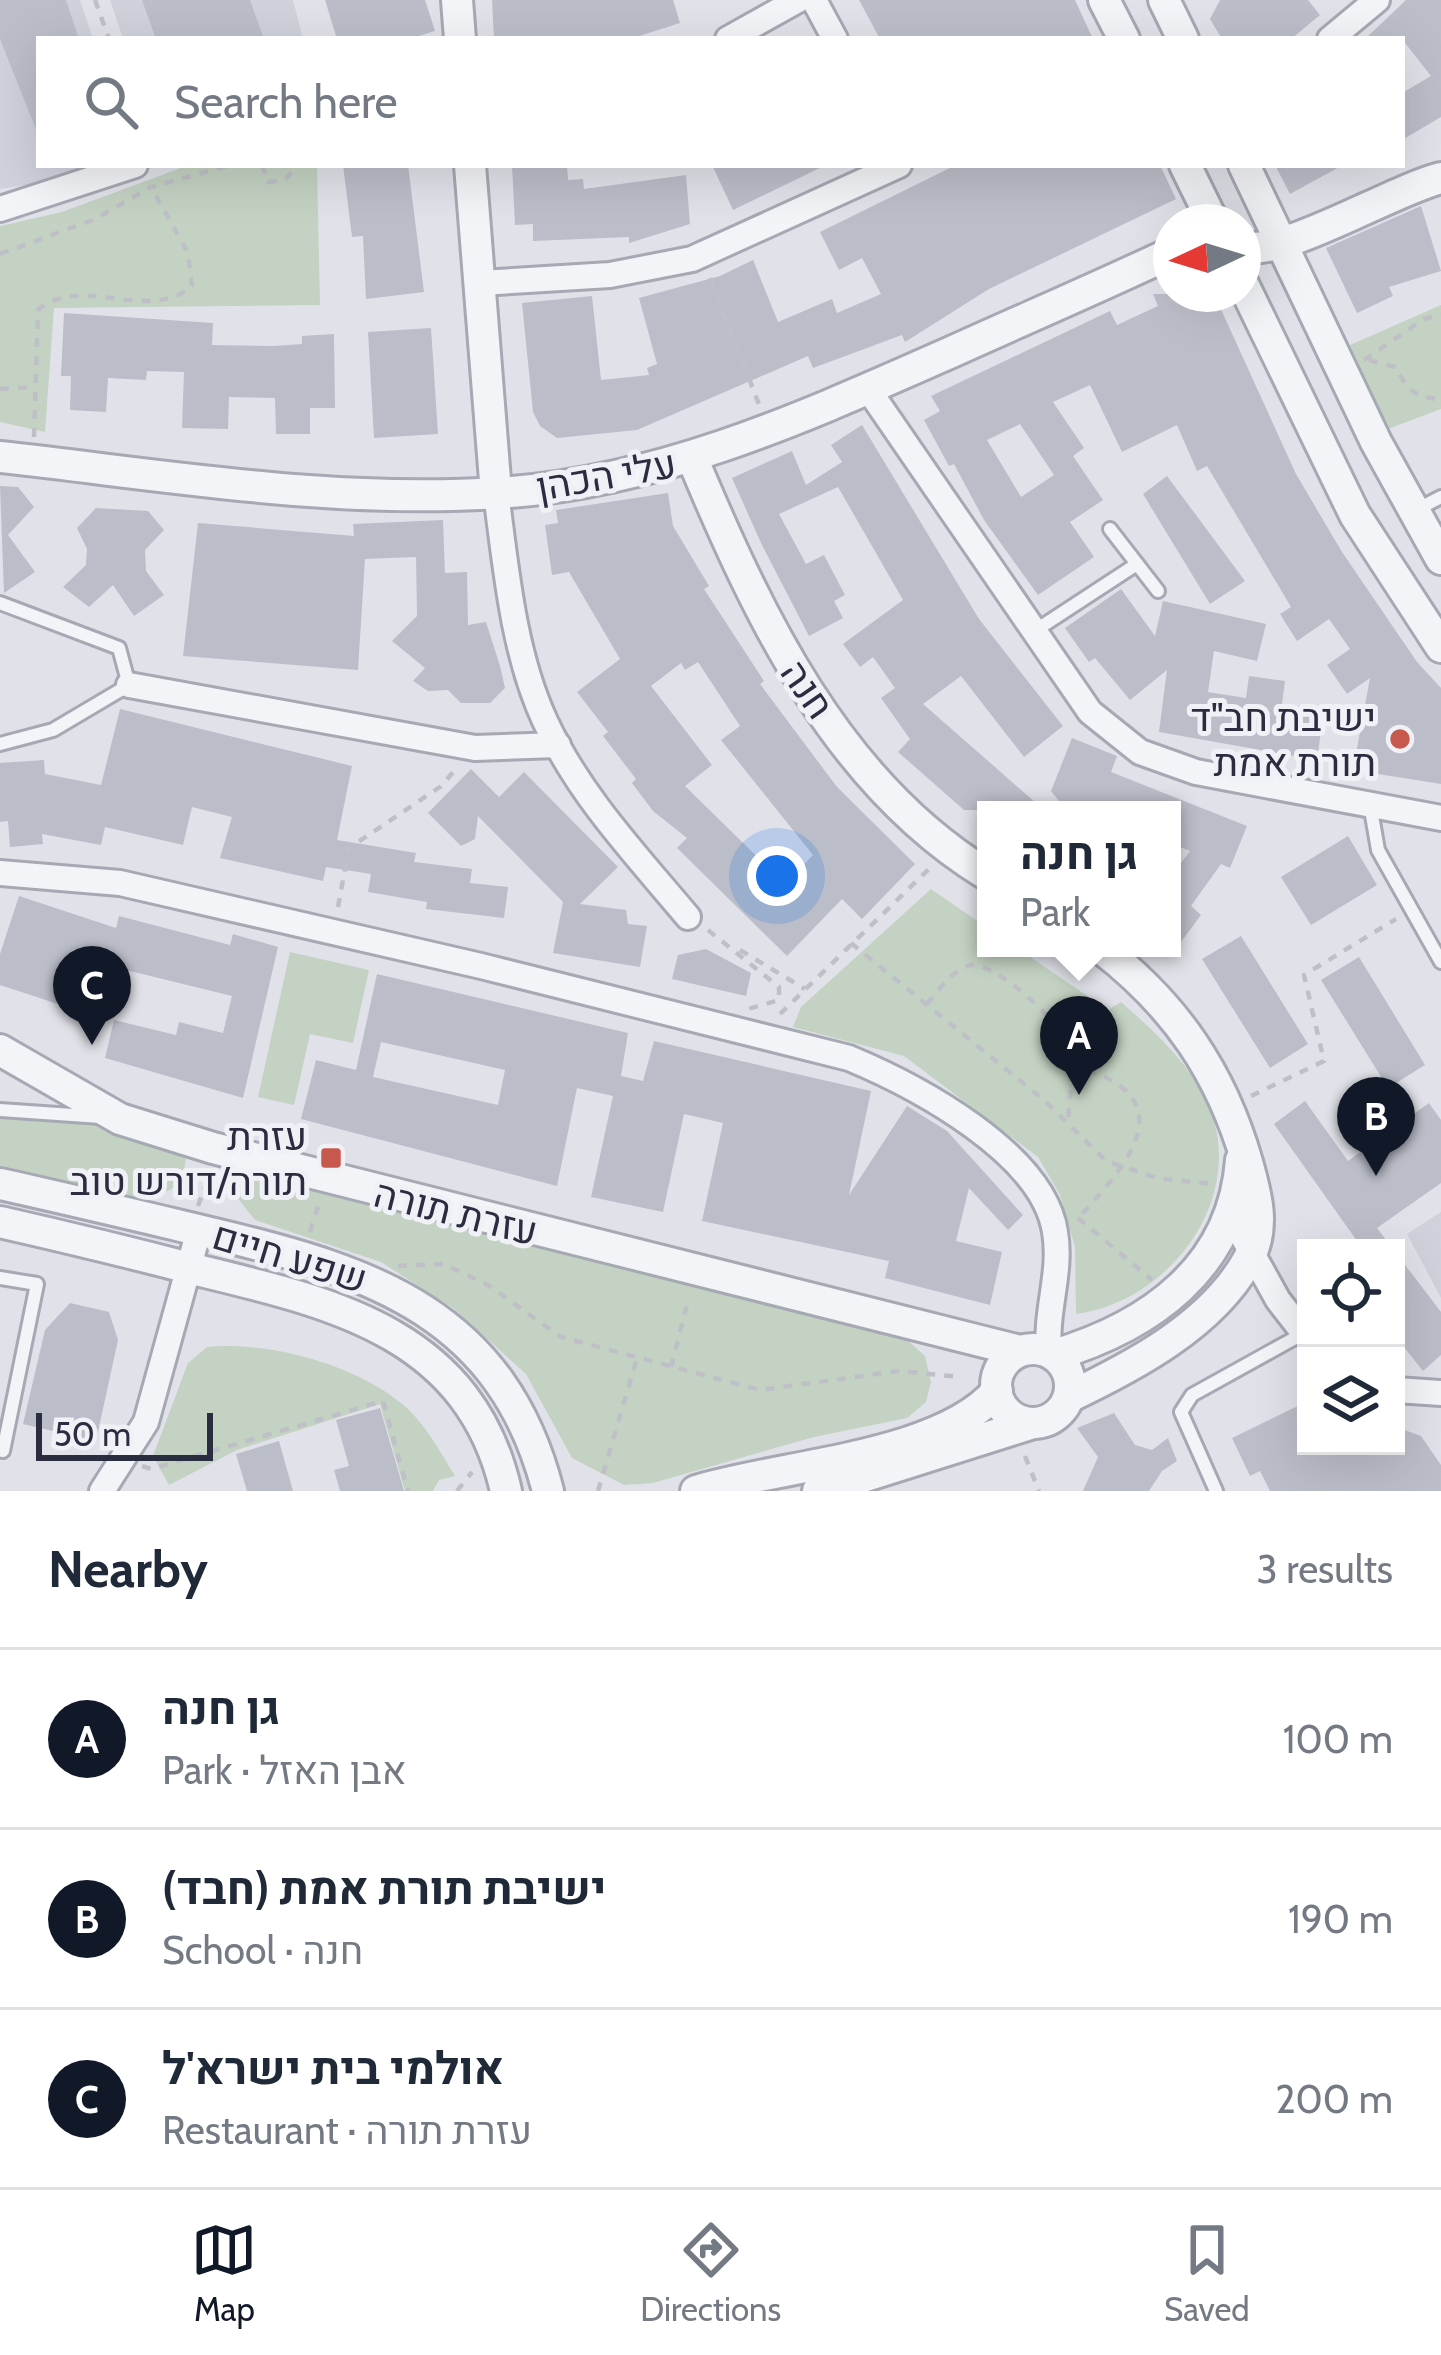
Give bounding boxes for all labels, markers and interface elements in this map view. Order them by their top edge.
search box [36,36,1405,168]
icon: search [78,69,144,135]
text: Search here [174,75,398,129]
north arrow [1153,204,1261,312]
street label: עלי הכהן [532,439,680,511]
street label: חנה [771,650,845,728]
place label: ישיבת חב"ד תורת אמת [1191,693,1376,786]
marker: ישיבת חב"ד תורת אמת [1387,726,1413,752]
popup [977,801,1181,957]
text: גן חנה [1020,826,1138,880]
your location [747,846,807,906]
text: Park [1020,888,1090,936]
pin: C [53,946,131,1045]
pin: A [1040,996,1118,1095]
pin: B [1337,1077,1415,1176]
place label: עזרת תורה/דורש טוב [70,1112,307,1205]
marker: עזרת תורה/דורש טוב [318,1145,344,1171]
street label: עזרת תורה [369,1169,543,1255]
street label: שפע חיים [207,1211,373,1303]
map controls [1297,1239,1405,1455]
button: locate [1297,1239,1405,1347]
button: layers [1297,1347,1405,1455]
scale bar [36,1407,213,1460]
text: 50 m [54,1414,131,1454]
text: Nearby [48,1538,208,1600]
text: 3 results [1256,1545,1393,1593]
text: גן חנה [162,1681,280,1735]
text: A [75,1715,99,1763]
text: 100 m [1283,1715,1393,1763]
text: Park · אבן האזל [162,1746,406,1794]
text: ישיבת תורת אמת (חבד) [162,1861,606,1915]
text: B [75,1895,99,1943]
text: 190 m [1288,1895,1393,1943]
text: School · חנה [162,1926,363,1974]
text: אולמי בית ישרא'ל [162,2041,504,2095]
text: C [75,2075,99,2123]
text: 200 m [1275,2075,1393,2123]
text: Restaurant · עזרת תורה [162,2106,532,2154]
tab: Map [191,2217,257,2329]
tab: Directions [640,2217,781,2329]
tab: Saved [1164,2217,1250,2329]

